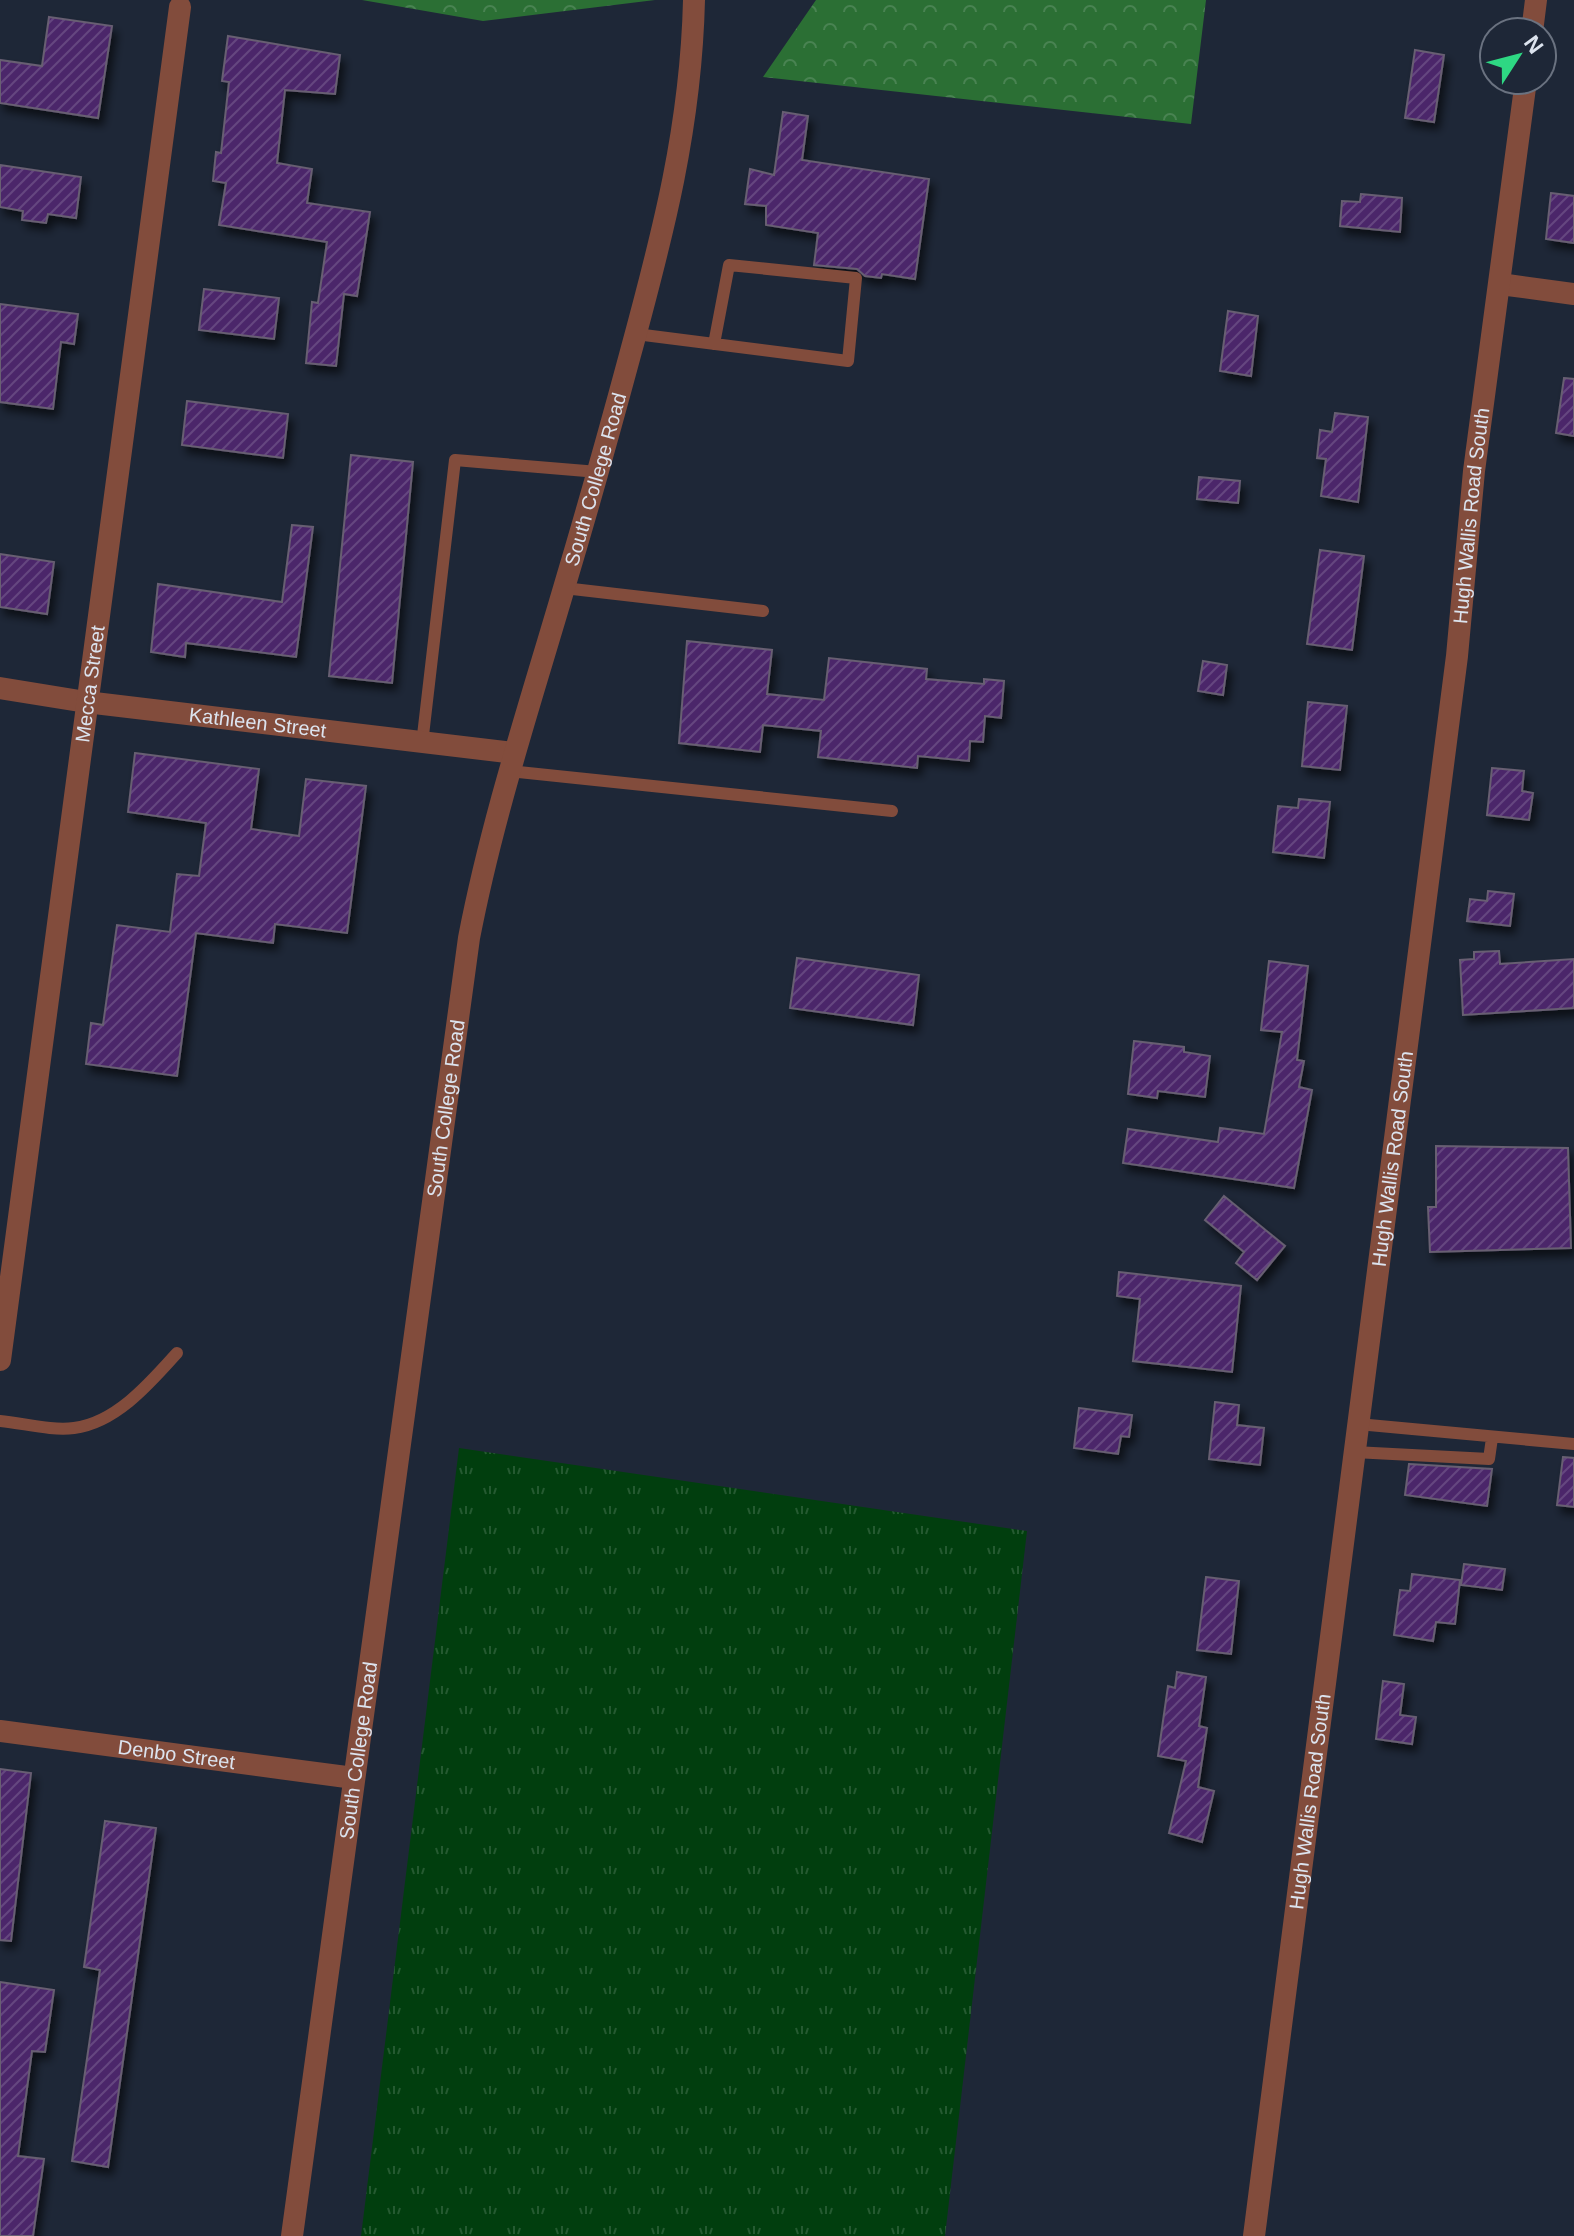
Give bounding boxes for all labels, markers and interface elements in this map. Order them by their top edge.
north arrow [1478,16,1558,96]
text: N [1519,31,1549,58]
street label: South College Road [560,390,630,569]
street label: Hugh Wallis Road South [1449,406,1493,625]
street label: Mecca Street [71,624,109,744]
street label: Kathleen Street [188,703,328,742]
street label: South College Road [423,1018,469,1199]
street label: Hugh Wallis Road South [1368,1050,1417,1268]
street label: South College Road [335,1660,381,1841]
street label: Hugh Wallis Road South [1285,1692,1335,1911]
street label: Denbo Street [117,1736,237,1773]

